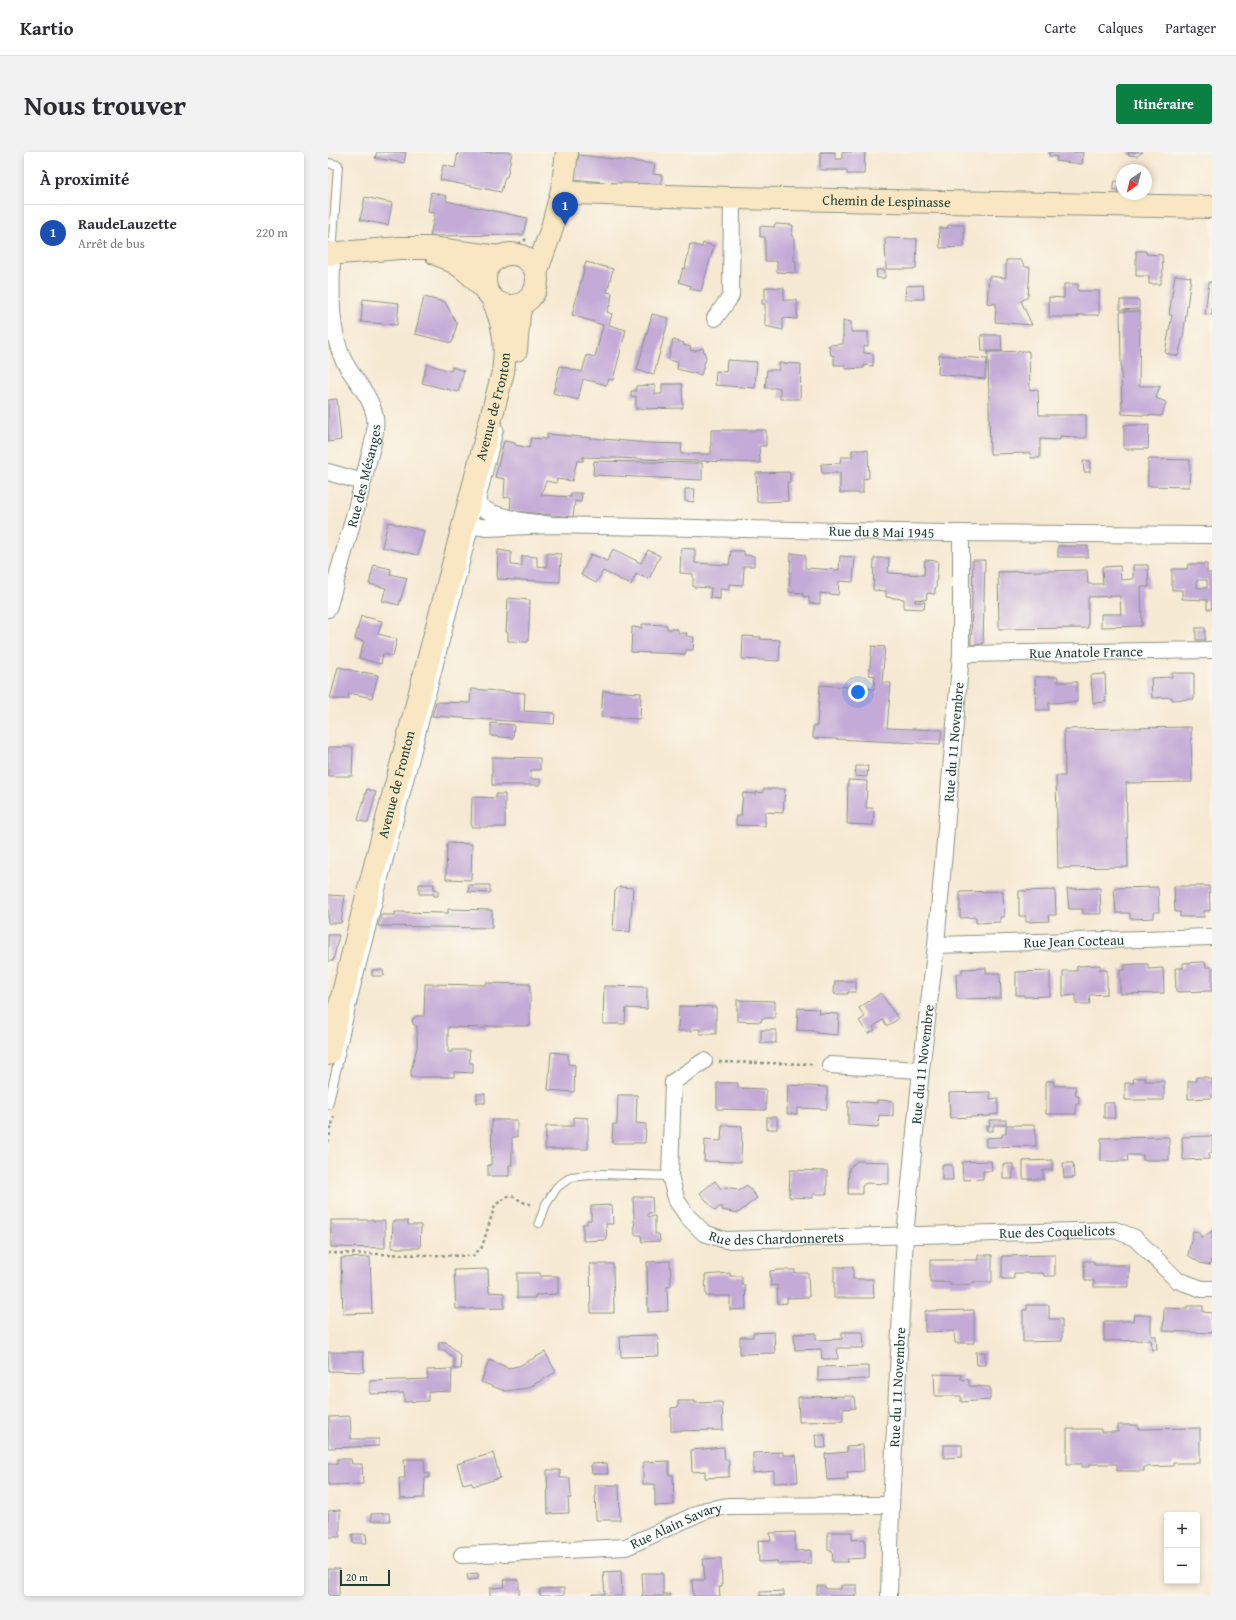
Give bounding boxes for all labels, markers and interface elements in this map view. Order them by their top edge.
text: Kartio [20,14,74,42]
text: Carte [1044,18,1076,38]
text: Calques [1098,18,1143,38]
text: Partager [1165,18,1216,38]
text: Nous trouver [24,84,186,125]
button: Itinéraire [1116,84,1212,124]
north arrow [1116,164,1152,200]
text: À proximité [40,166,129,191]
street label: Chemin de Lespinasse [822,190,951,212]
pin: 1 [552,192,578,225]
text: RaudeLauzette [78,213,177,234]
text: 1 [50,223,56,242]
text: 220 m [256,223,288,242]
text: Arrêt de bus [78,234,145,253]
street label: Avenue de Fronton [470,352,515,463]
street label: Rue des Mésanges [342,424,385,530]
street label: Rue du 8 Mai 1945 [829,521,935,543]
street label: Rue Anatole France [1029,641,1143,663]
street label: Rue du 11 Novembre [938,681,969,803]
your location [848,682,868,702]
street label: Avenue de Fronton [372,728,420,841]
street label: Rue Jean Cocteau [1023,930,1125,952]
street label: Rue du 11 Novembre [906,1003,939,1125]
street label: Rue des Coquelicots [999,1220,1116,1243]
street label: Rue des Chardonnerets [706,1225,844,1250]
street label: Rue du 11 Novembre [884,1326,910,1448]
street label: Rue Alain Savary [627,1497,724,1554]
map controls [1164,1512,1200,1584]
button: + [1164,1512,1200,1548]
button: − [1164,1548,1200,1584]
scale bar [340,1568,390,1587]
text: 20 m [346,1569,368,1585]

